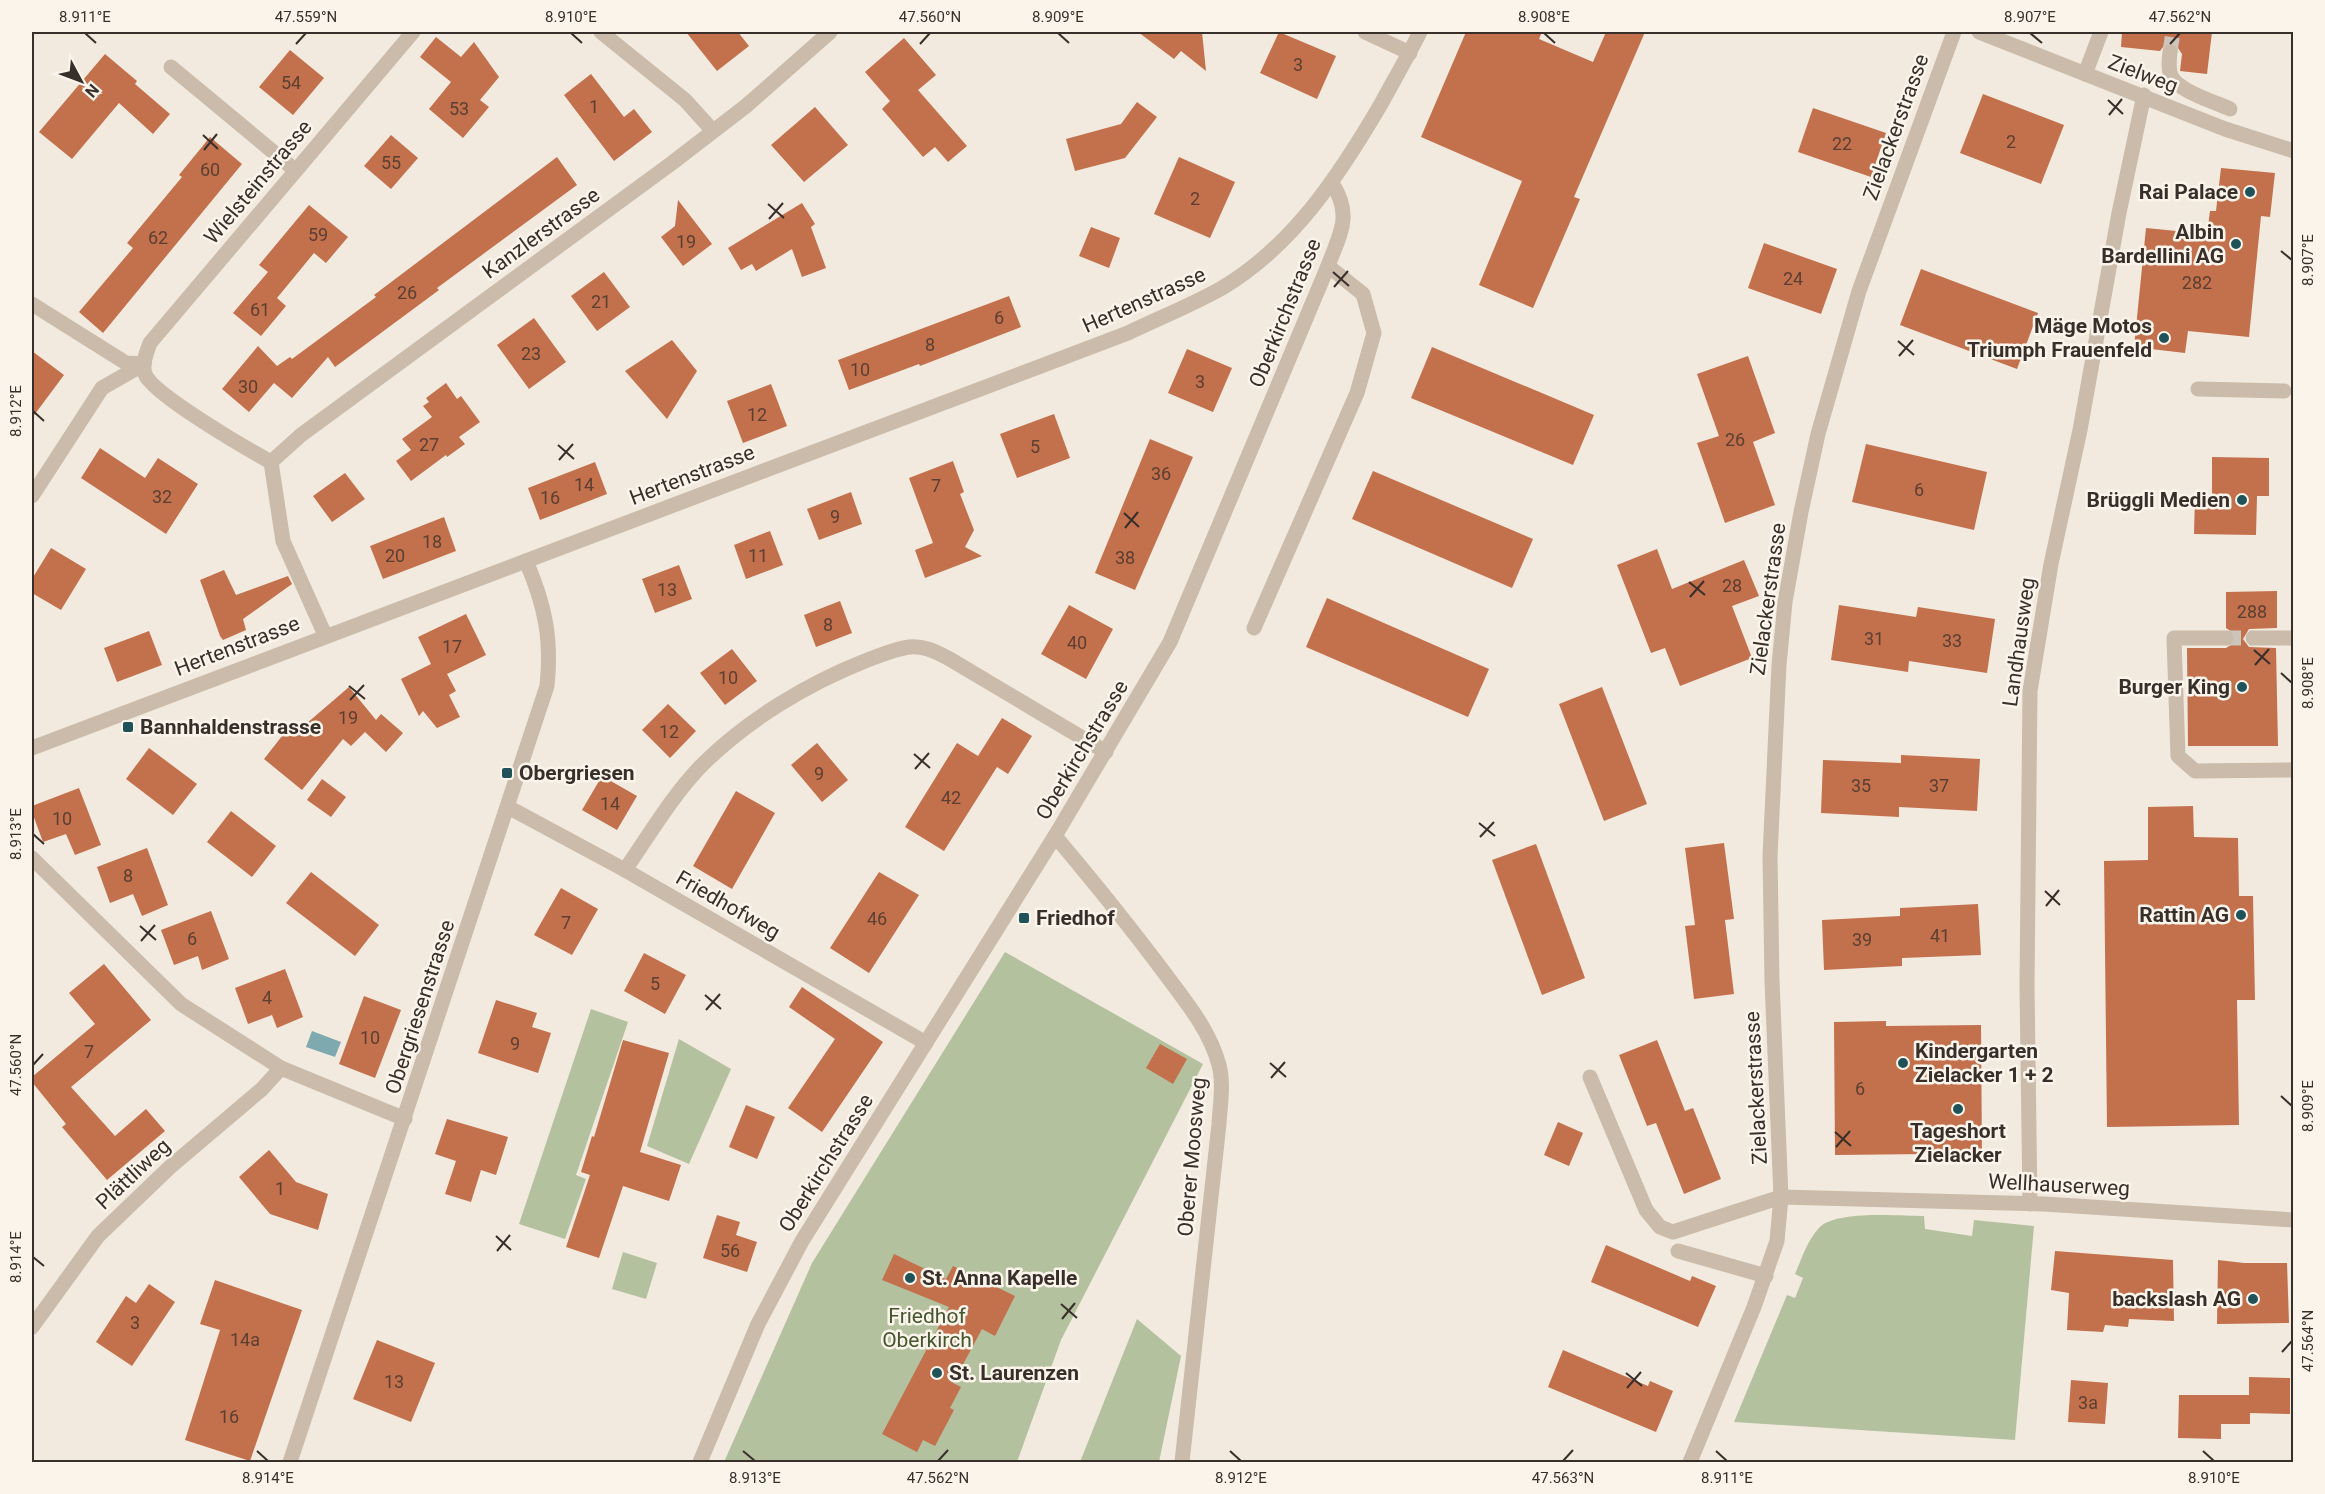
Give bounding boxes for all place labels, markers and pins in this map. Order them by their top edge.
place label: Rai Palace [2139,180,2238,204]
marker: Rai Palace [2243,185,2257,199]
place label: Albin Bardellini AG [2101,220,2224,268]
marker: Albin Bardellini AG [2229,237,2243,251]
place label: Mäge Motos Triumph Frauenfeld [1967,314,2152,362]
marker: Mäge Motos Triumph Frauenfeld [2157,331,2171,345]
place label: Brüggli Medien [2087,488,2230,512]
marker: Brüggli Medien [2235,493,2249,507]
place label: Burger King [2118,675,2230,699]
marker: Burger King [2235,680,2249,694]
place label: Bannhaldenstrasse [140,715,321,739]
marker: Bannhaldenstrasse [121,720,135,734]
place label: Obergriesen [519,761,635,785]
marker: Obergriesen [500,766,514,780]
place label: Rattin AG [2139,903,2229,927]
place label: Friedhof [1036,906,1115,930]
marker: Rattin AG [2234,908,2248,922]
marker: Friedhof [1017,911,1031,925]
place label: Kindergarten Zielacker 1 + 2 [1915,1039,2054,1087]
marker: Kindergarten Zielacker 1 + 2 [1896,1056,1910,1070]
marker: Tageshort Zielacker [1951,1102,1965,1116]
place label: Tageshort Zielacker [1910,1119,2006,1167]
place label: St. Anna Kapelle [922,1266,1077,1290]
marker: St. Anna Kapelle [903,1271,917,1285]
place label: backslash AG [2112,1287,2241,1311]
marker: backslash AG [2246,1292,2260,1306]
place label: St. Laurenzen [949,1361,1079,1385]
marker: St. Laurenzen [930,1366,944,1380]

